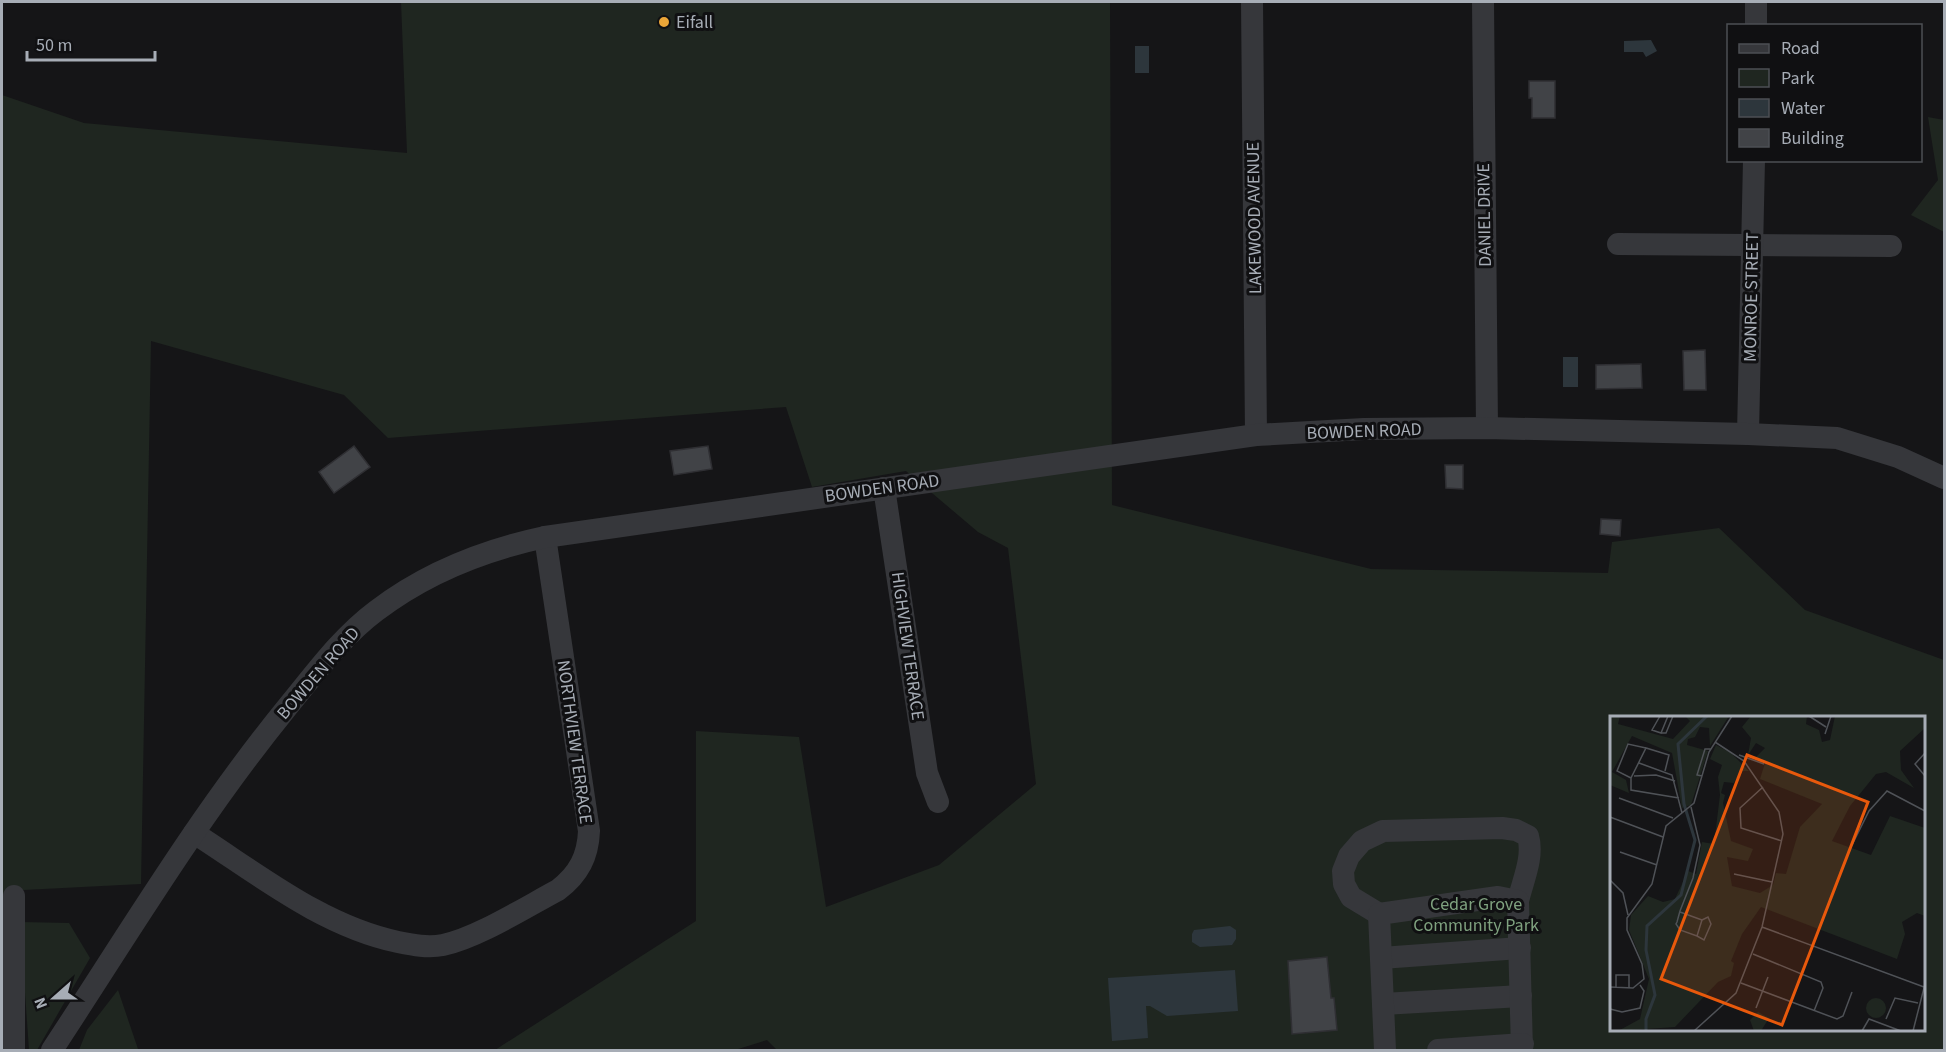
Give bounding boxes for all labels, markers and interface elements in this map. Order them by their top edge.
place label: Eifall [676,10,713,35]
marker: Eifall [657,15,671,29]
scale bar [27,24,154,62]
legend [1727,24,1922,162]
text: 50 m [36,33,72,58]
text: Road [1781,36,1820,61]
text: Park [1781,66,1815,91]
text: Water [1781,96,1825,121]
text: Building [1781,126,1844,151]
street label: LAKEWOOD AVENUE [1241,142,1268,294]
street label: DANIEL DRIVE [1471,163,1498,267]
street label: MONROE STREET [1738,232,1765,362]
street label: BOWDEN ROAD [1306,417,1422,446]
street label: BOWDEN ROAD [823,468,941,509]
street label: HIGHVIEW TERRACE [885,570,930,722]
street label: BOWDEN ROAD [271,622,366,725]
street label: NORTHVIEW TERRACE [551,659,598,826]
inset map [1610,716,1925,1031]
park label: Cedar Grove Community Park [1413,892,1539,938]
north arrow [24,968,84,1028]
text: N [29,994,53,1012]

